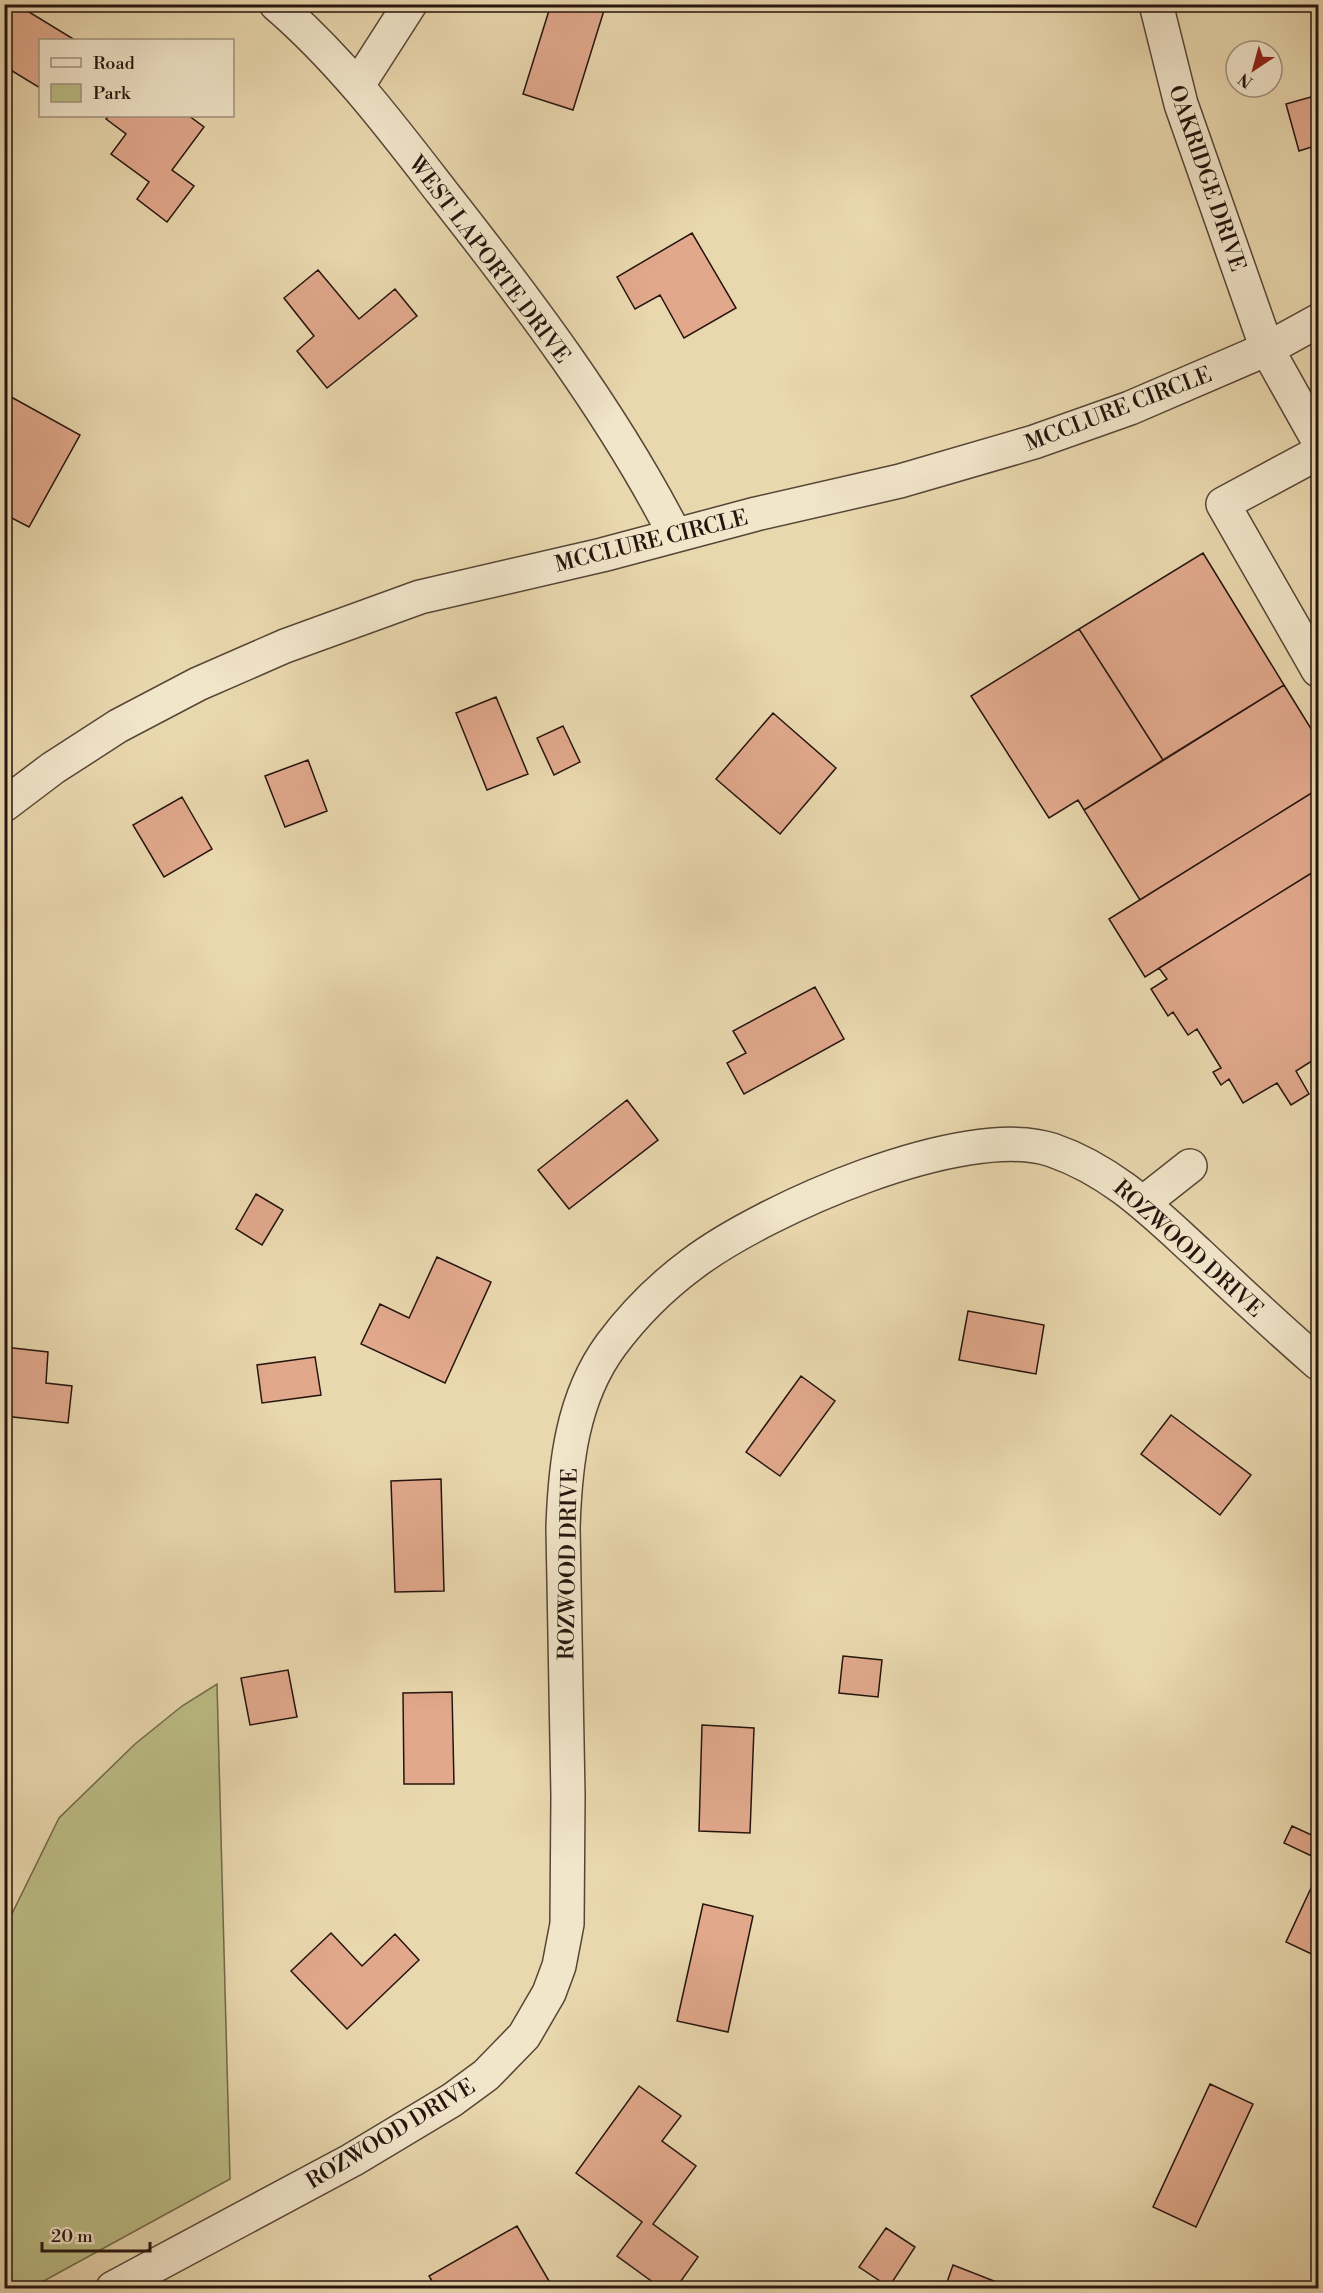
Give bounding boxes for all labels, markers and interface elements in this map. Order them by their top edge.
legend [39,39,234,117]
north arrow [1224,39,1284,99]
text: Road [93,52,136,75]
text: N [1234,68,1257,92]
text: Park [93,82,132,105]
street label: OAKRIDGE DRIVE [1162,82,1251,275]
street label: WEST LAPORTE DRIVE [401,150,576,369]
street label: MCCLURE CIRCLE [1021,361,1216,457]
street label: MCCLURE CIRCLE [552,504,751,578]
street label: ROZWOOD DRIVE [1107,1175,1268,1323]
street label: ROZWOOD DRIVE [553,1468,584,1660]
street label: ROZWOOD DRIVE [301,2073,480,2195]
scale bar [42,2215,150,2253]
text: 20 m [51,2225,93,2248]

